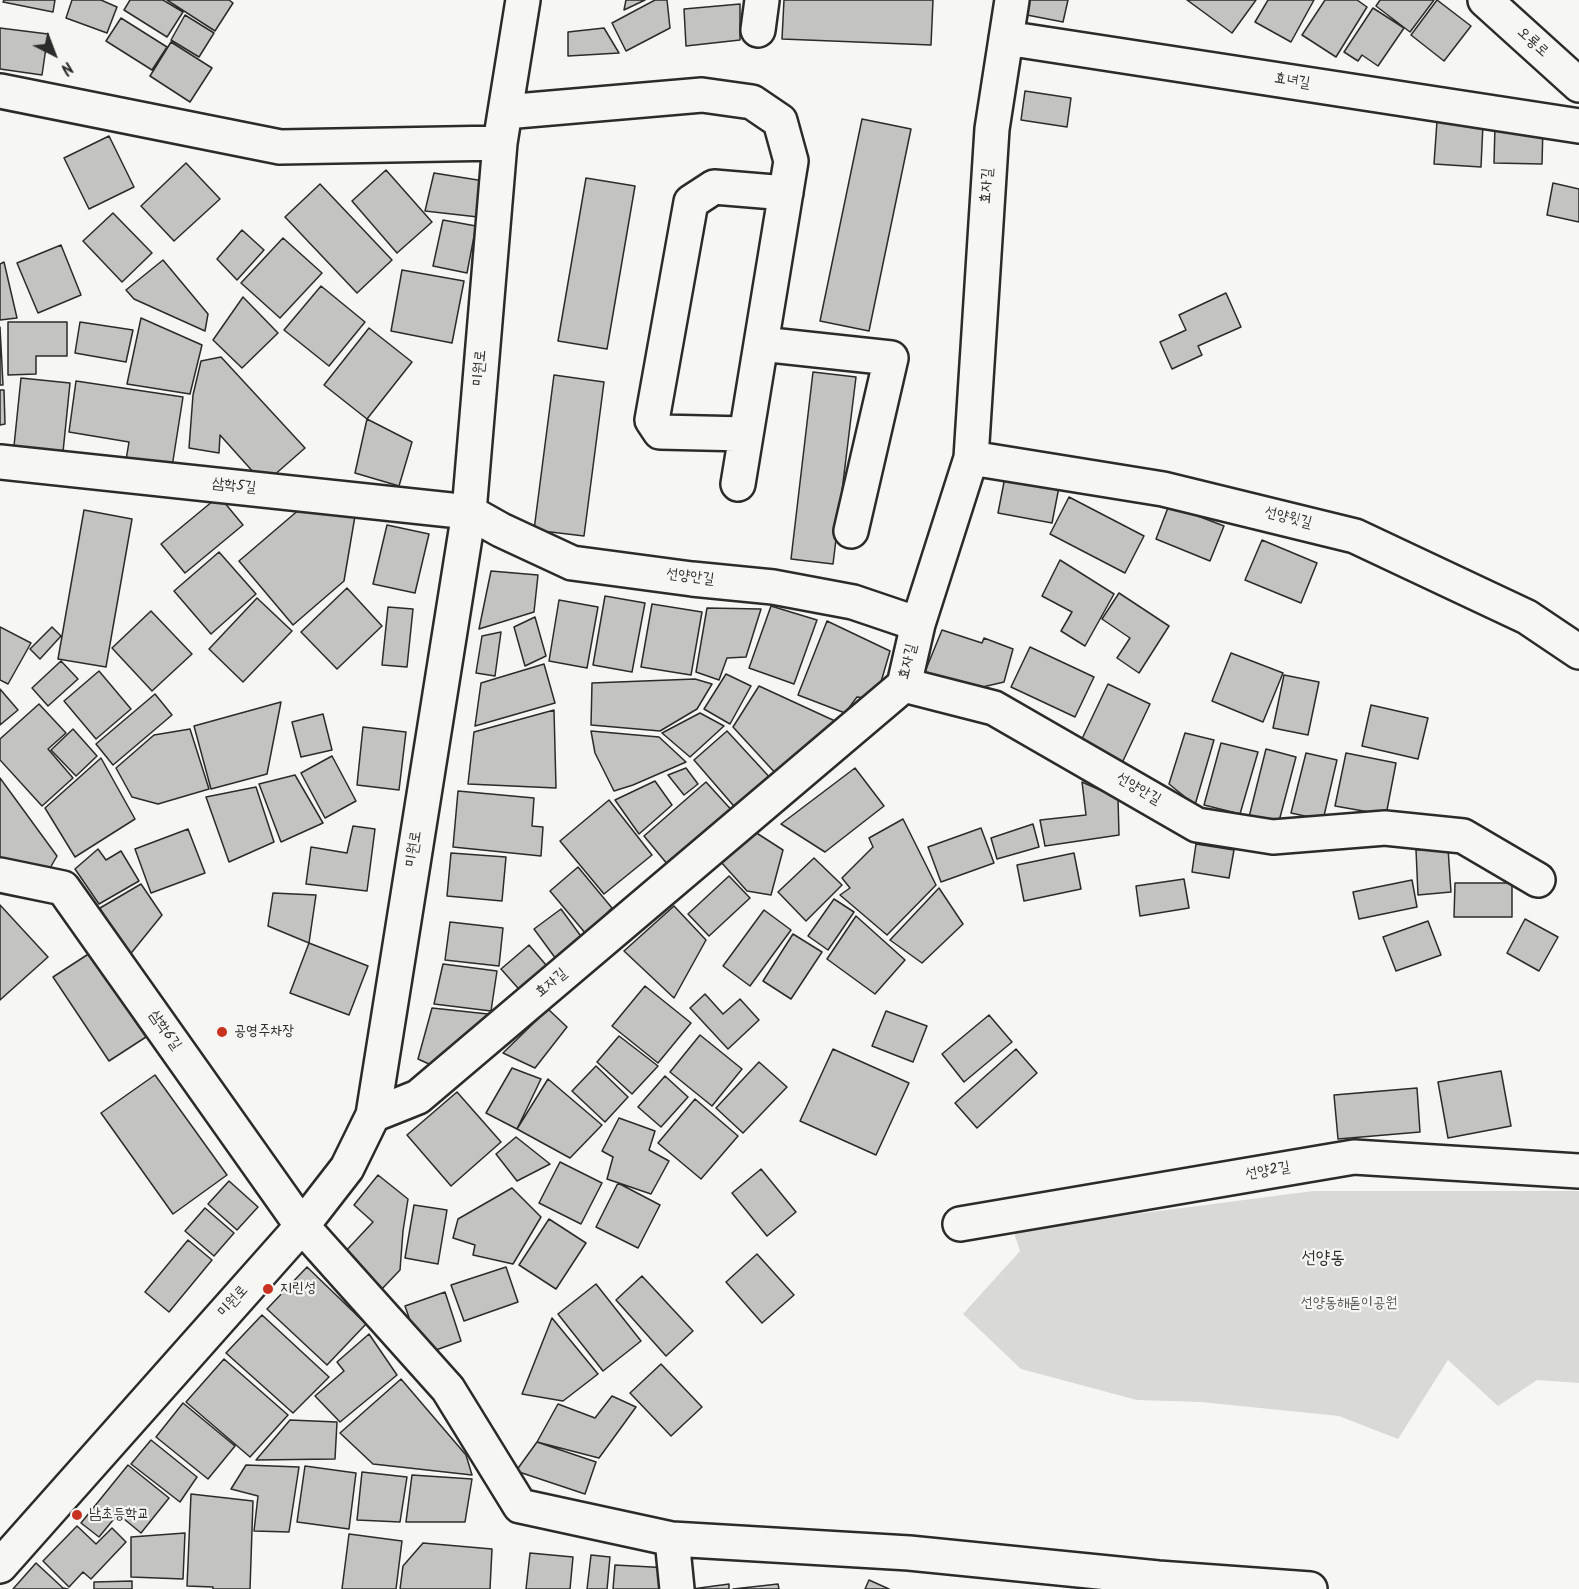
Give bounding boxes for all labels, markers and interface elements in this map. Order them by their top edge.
north arrow [24,24,84,84]
street label: 오룡로 [1513,24,1551,62]
text: N [54,55,79,80]
street label: 효녀길 [1273,70,1311,94]
street label: 효자길 [978,167,998,205]
street label: 미원로 [470,349,492,387]
street label: 삼학5길 [211,476,257,498]
street label: 선양윗길 [1262,504,1314,534]
street label: 선양안길 [665,566,715,590]
street label: 효자길 [896,642,922,682]
street label: 선양안길 [1113,770,1163,810]
street label: 미원로 [403,830,427,868]
street label: 효자길 [532,965,572,1003]
street label: 삼학6길 [144,1008,184,1054]
place label: 공영주차장 [234,1023,294,1041]
marker: 공영주차장 [215,1025,229,1039]
street label: 선양2길 [1244,1159,1292,1185]
district label: 선양동 [1301,1249,1345,1271]
place label: 지린성 [280,1280,316,1298]
marker: 지린성 [261,1282,275,1296]
street label: 미원로 [215,1283,253,1321]
park label: 선양동해돋이공원 [1301,1295,1397,1313]
place label: 남초등학교 [89,1506,149,1524]
marker: 남초등학교 [70,1508,84,1522]

